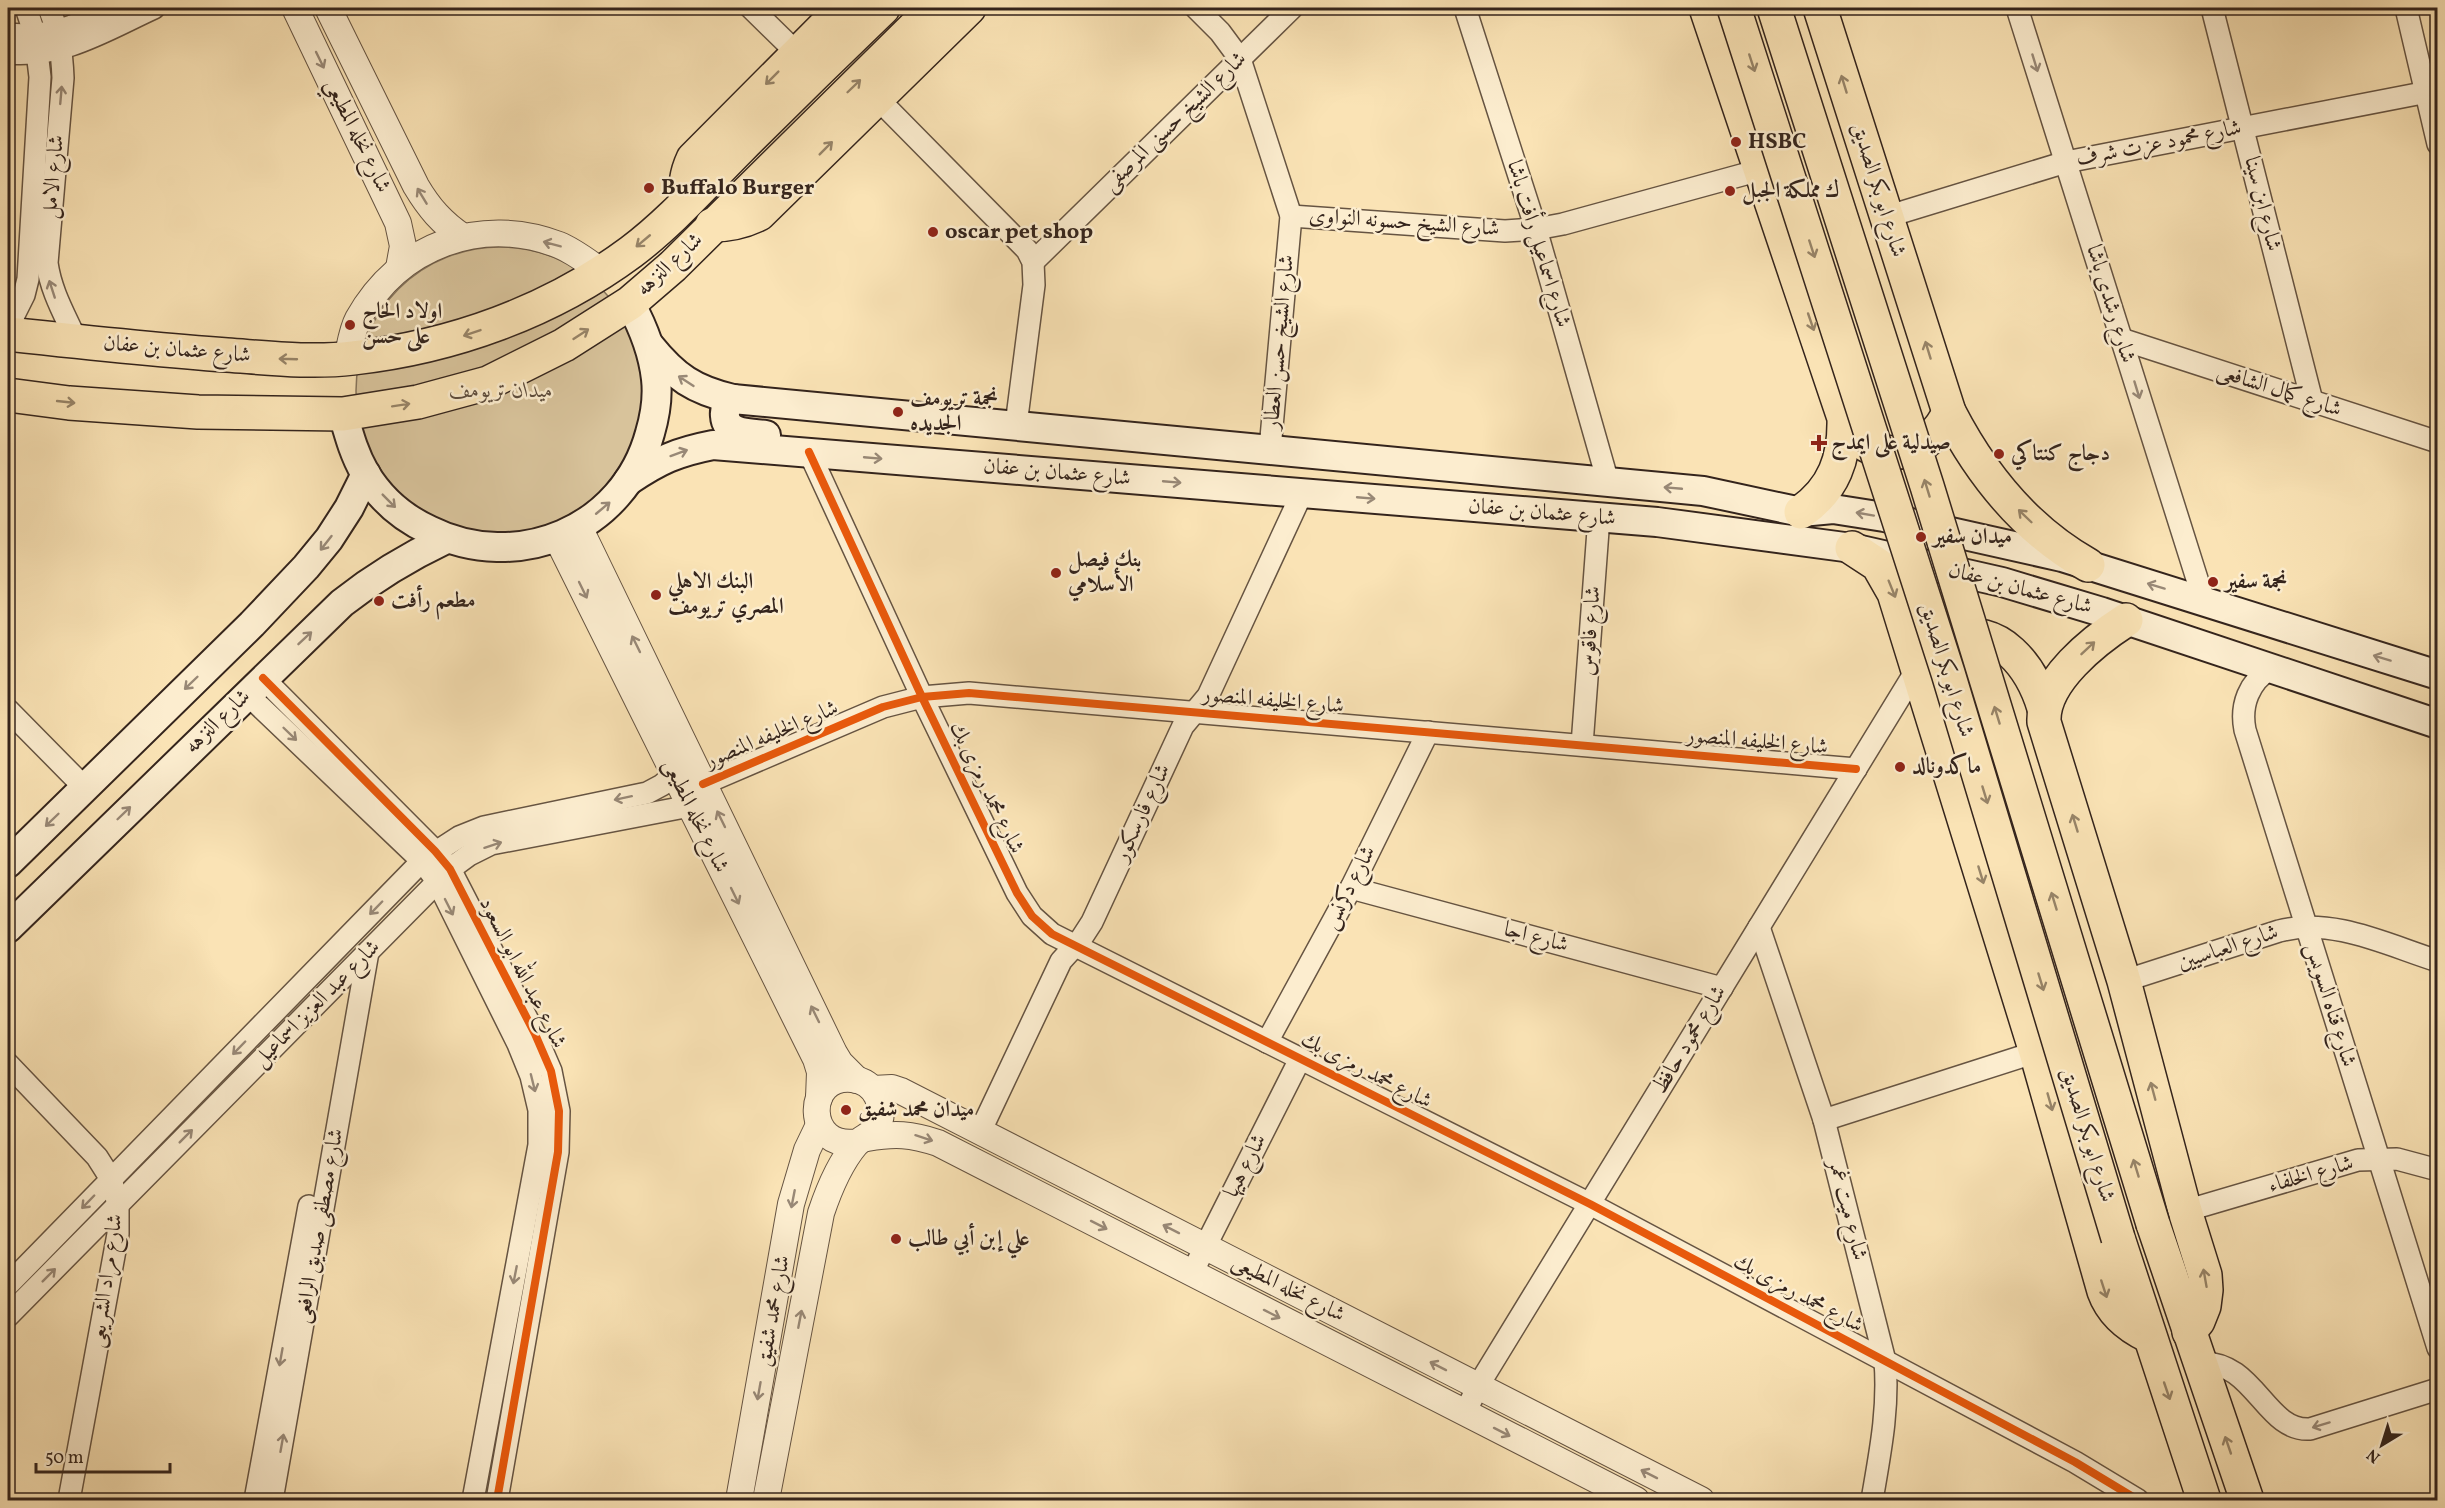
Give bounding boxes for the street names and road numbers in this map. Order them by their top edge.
street label: شارع الشيخ حسنى المرصفى [1096,45,1256,201]
street label: شارع نخله المطيعي [313,74,398,200]
street label: شارع محمود عزت شرف [2074,113,2244,176]
street label: شارع ابو بكر الصديق [1842,119,1913,261]
street label: شارع الامل [35,134,74,220]
street label: شارع ابن سينا [2234,153,2289,255]
street label: شارع اسماعيل رأفت باشا [1497,156,1580,332]
street label: شارع الشيخ حسونه النواوى [1308,201,1500,247]
street label: شارع النزهه [630,226,711,305]
street label: شارع رشدى باشا [2076,241,2143,367]
street label: شارع الشيخ حسن العطار [1257,253,1305,433]
street label: شارع عثمان بن عفان [102,328,252,373]
street label: شارع كمال الشافعى [2212,356,2345,427]
street label: شارع عثمان بن عفان [982,451,1132,496]
street label: شارع عثمان بن عفان [1467,491,1617,536]
street label: شارع عثمان بن عفان [1944,555,2095,624]
street label: شارع فاقوس [1572,585,1611,677]
street label: شارع ابو بكر الصديق [1910,599,1981,741]
street label: شارع الخليفه المنصور [1199,679,1345,724]
street label: شارع النزهه [178,683,259,762]
street label: شارع الخليفه المنصور [699,693,844,779]
street label: شارع محمد رمزى بك [940,717,1031,860]
street label: شارع الخليفه المنصور [1683,720,1829,765]
street label: شارع نخله المطيعى [653,754,736,879]
street label: شارع فارسكور [1106,759,1180,869]
street label: شارع دكرنس [1316,841,1385,936]
street label: شارع عبد الله ابو السعود [470,890,577,1055]
street label: شارع اجا [1500,915,1572,962]
street label: شارع العباسيين [2174,917,2283,980]
street label: شارع عبد العزيز اسماعيل [246,933,389,1076]
street label: شارع قناه السويس [2295,939,2364,1071]
street label: شارع محمود حافظ [1645,980,1736,1101]
street label: شارع محمد رمزى بك [1294,1025,1437,1118]
street label: شارع ابو بكر الصديق [2051,1064,2122,1206]
street label: شارع مصطفى صديق الرافعى [288,1126,353,1326]
street label: شارع هيها [1217,1129,1276,1204]
street label: شارع الخلفاء [2265,1148,2358,1203]
street label: شارع ميت غمر [1818,1154,1875,1264]
street label: شارع مراد الشريعى [82,1212,133,1350]
street label: شارع نخله المطيعى [1225,1247,1350,1332]
street label: شارع محمد رمزى بك [1727,1247,1869,1342]
street label: شارع محمد شفيق [749,1253,800,1369]

